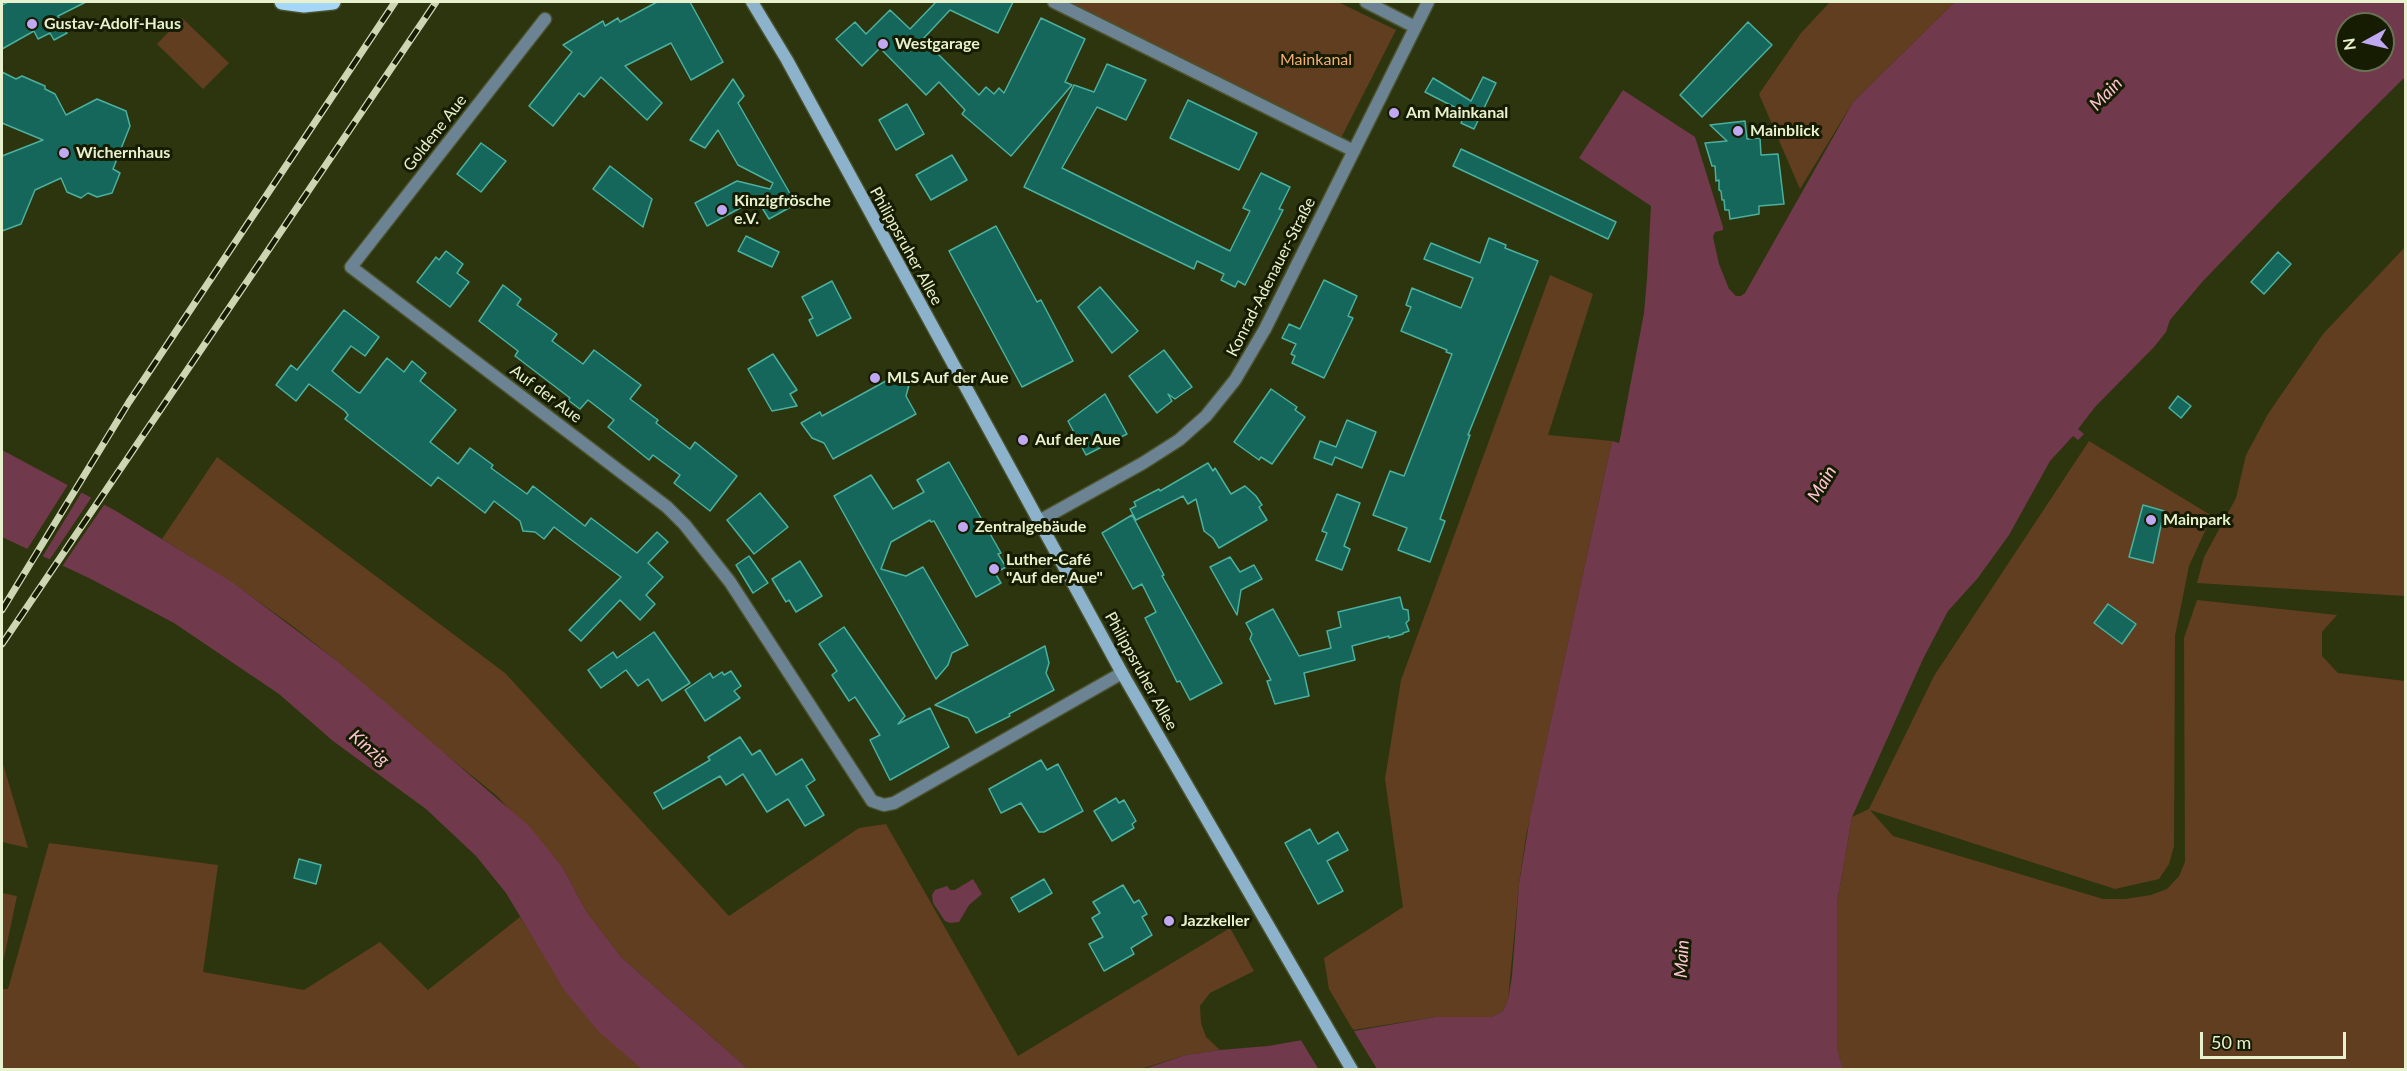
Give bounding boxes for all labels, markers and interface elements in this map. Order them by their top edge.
north arrow [2335,12,2395,72]
place label: Gustav-Adolf-Haus [44,14,181,34]
marker: Gustav-Adolf-Haus [25,17,39,31]
place label: Westgarage [895,34,980,54]
marker: Westgarage [876,37,890,51]
text: N [2338,37,2359,52]
park label: Mainkanal [1280,50,1352,70]
water label: Main [2085,73,2127,115]
street label: Goldene Aue [399,91,471,175]
place label: Am Mainkanal [1406,103,1508,123]
marker: Am Mainkanal [1387,106,1401,120]
place label: Mainblick [1750,121,1820,141]
marker: Mainblick [1731,124,1745,138]
place label: Wichernhaus [76,143,170,163]
marker: Wichernhaus [57,146,71,160]
street label: Philippsruher Allee [866,184,946,308]
place label: Kinzigfrösche e.V. [734,191,831,229]
street label: Konrad-Adenauer-Straße [1223,194,1319,360]
marker: Kinzigfrösche e.V. [715,203,729,217]
street label: Auf der Aue [506,361,586,427]
place label: MLS Auf der Aue [887,368,1009,388]
marker: MLS Auf der Aue [868,371,882,385]
place label: Auf der Aue [1035,430,1121,450]
marker: Auf der Aue [1016,433,1030,447]
water label: Main [1803,462,1841,506]
place label: Mainpark [2163,510,2231,530]
marker: Mainpark [2144,513,2158,527]
place label: Zentralgebäude [975,517,1086,537]
marker: Zentralgebäude [956,520,970,534]
place label: Luther-Café "Auf der Aue" [1006,550,1103,588]
marker: Luther-Café "Auf der Aue" [987,562,1001,576]
street label: Philippsruher Allee [1101,609,1181,733]
water label: Kinzig [345,725,393,771]
place label: Jazzkeller [1181,911,1250,931]
marker: Jazzkeller [1162,914,1176,928]
water label: Main [1670,939,1694,979]
scale bar [2203,1020,2348,1058]
text: 50 m [2211,1031,2251,1053]

